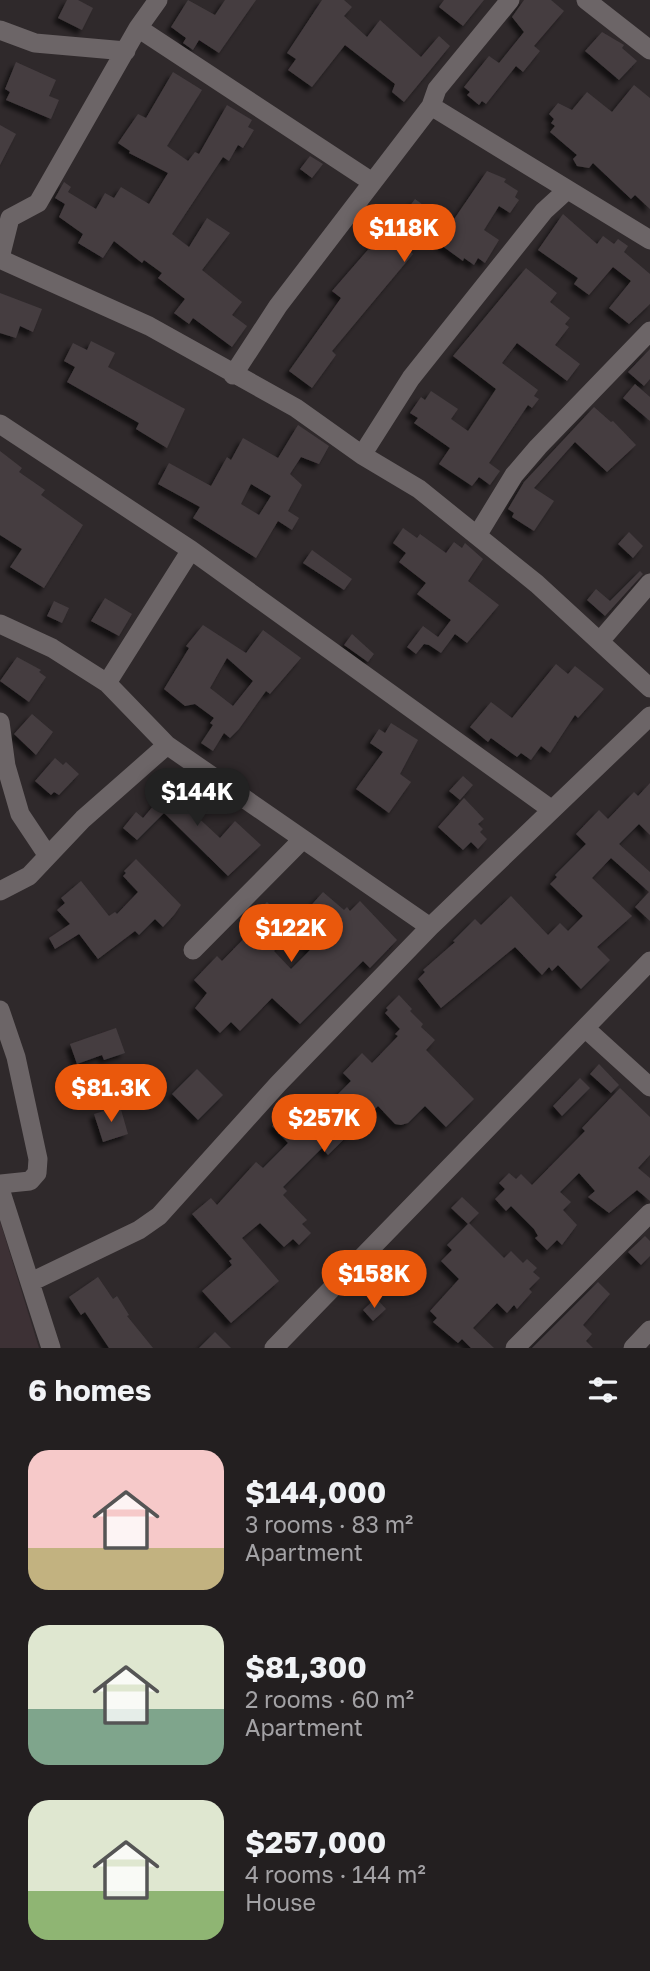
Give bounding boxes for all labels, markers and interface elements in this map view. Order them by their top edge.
pin: $118K [355,204,453,264]
text: $118K [369,213,439,241]
pin: $144K [148,768,246,828]
text: $144K [161,777,233,805]
pin: $122K [242,904,340,964]
text: $122K [255,913,327,941]
pin: $81.3K [54,1064,168,1124]
text: $81.3K [71,1073,151,1101]
pin: $257K [275,1094,373,1154]
text: $257K [288,1103,360,1131]
pin: $158K [325,1250,423,1310]
text: $158K [338,1259,410,1287]
icon: filters [584,1371,622,1409]
text: 6 homes [28,1372,151,1408]
text: $144,000 [245,1474,386,1510]
icon: home [84,1478,168,1562]
text: 3 rooms · 83 m² [245,1510,413,1538]
text: Apartment [245,1538,363,1566]
text: $81,300 [245,1649,367,1685]
icon: home [84,1653,168,1737]
text: 2 rooms · 60 m² [245,1685,414,1713]
text: Apartment [245,1713,363,1741]
text: $257,000 [245,1824,386,1860]
icon: home [84,1828,168,1912]
text: 4 rooms · 144 m² [245,1860,426,1888]
text: House [245,1888,316,1916]

